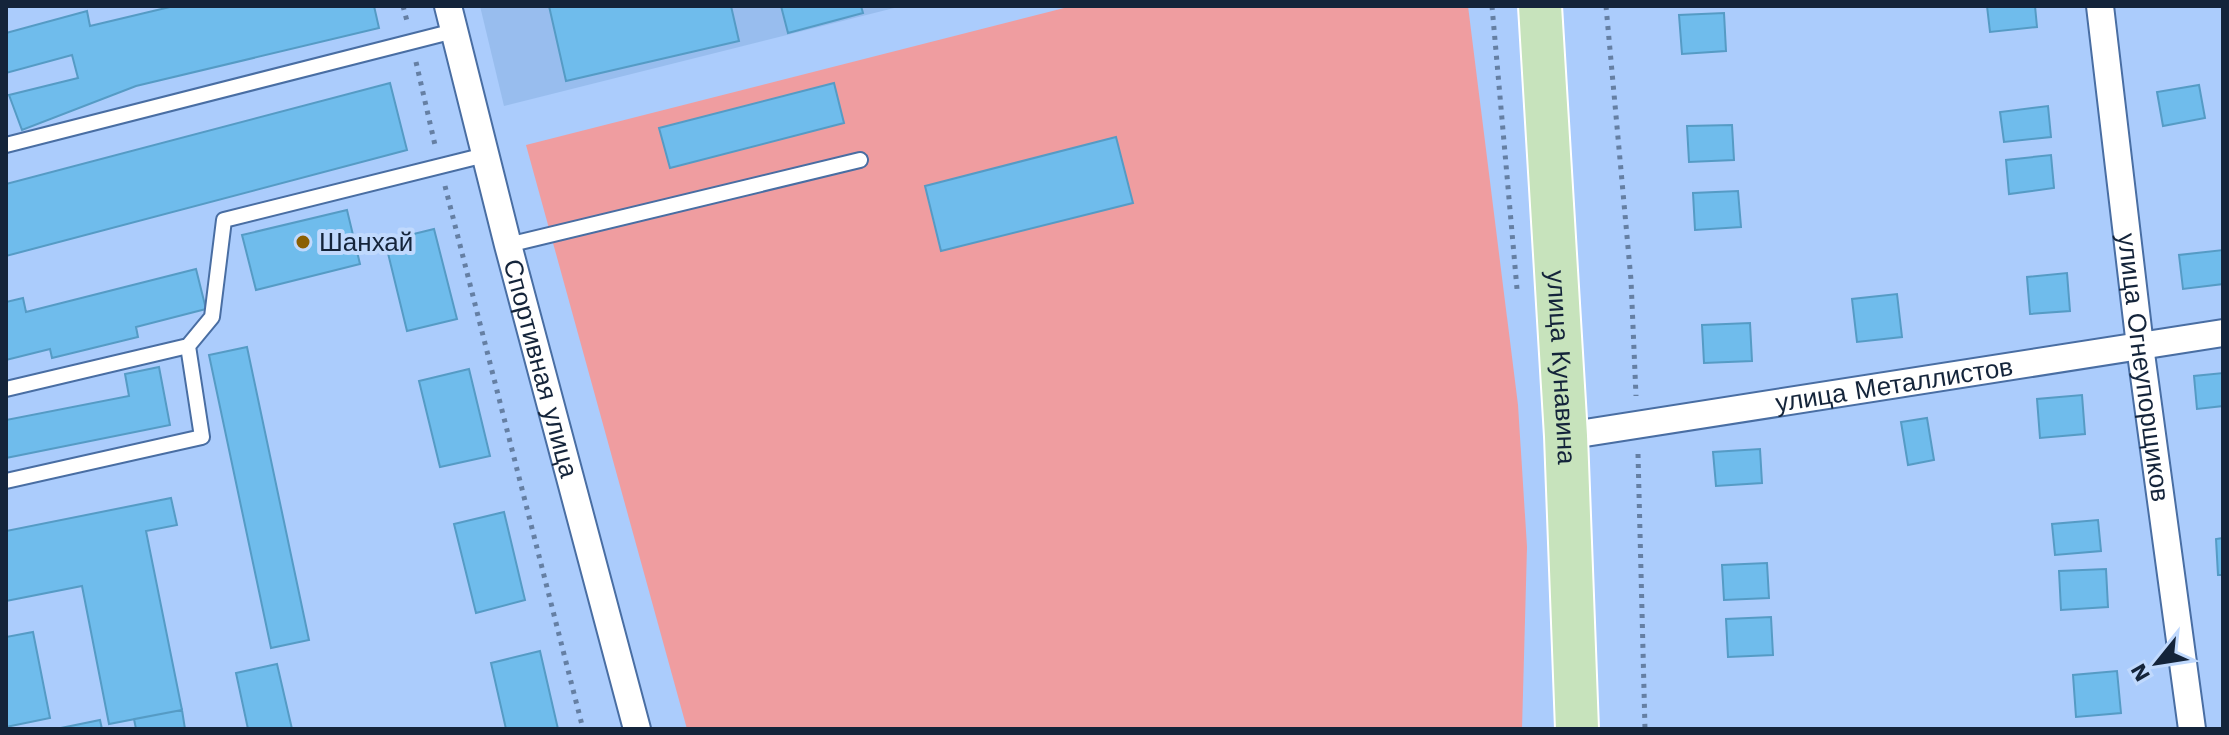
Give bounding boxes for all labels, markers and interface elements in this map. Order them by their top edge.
place label: Шанхай [319,227,413,257]
street label: улица Огнеупорщиков [2112,231,2176,504]
marker: Шанхай [294,233,312,251]
street label: Спортивная улица [497,256,584,481]
street label: улица Кунавина [1541,269,1582,466]
street label: улица Металлистов [1773,351,2015,418]
north arrow [2117,623,2197,703]
text: N [2125,659,2155,686]

